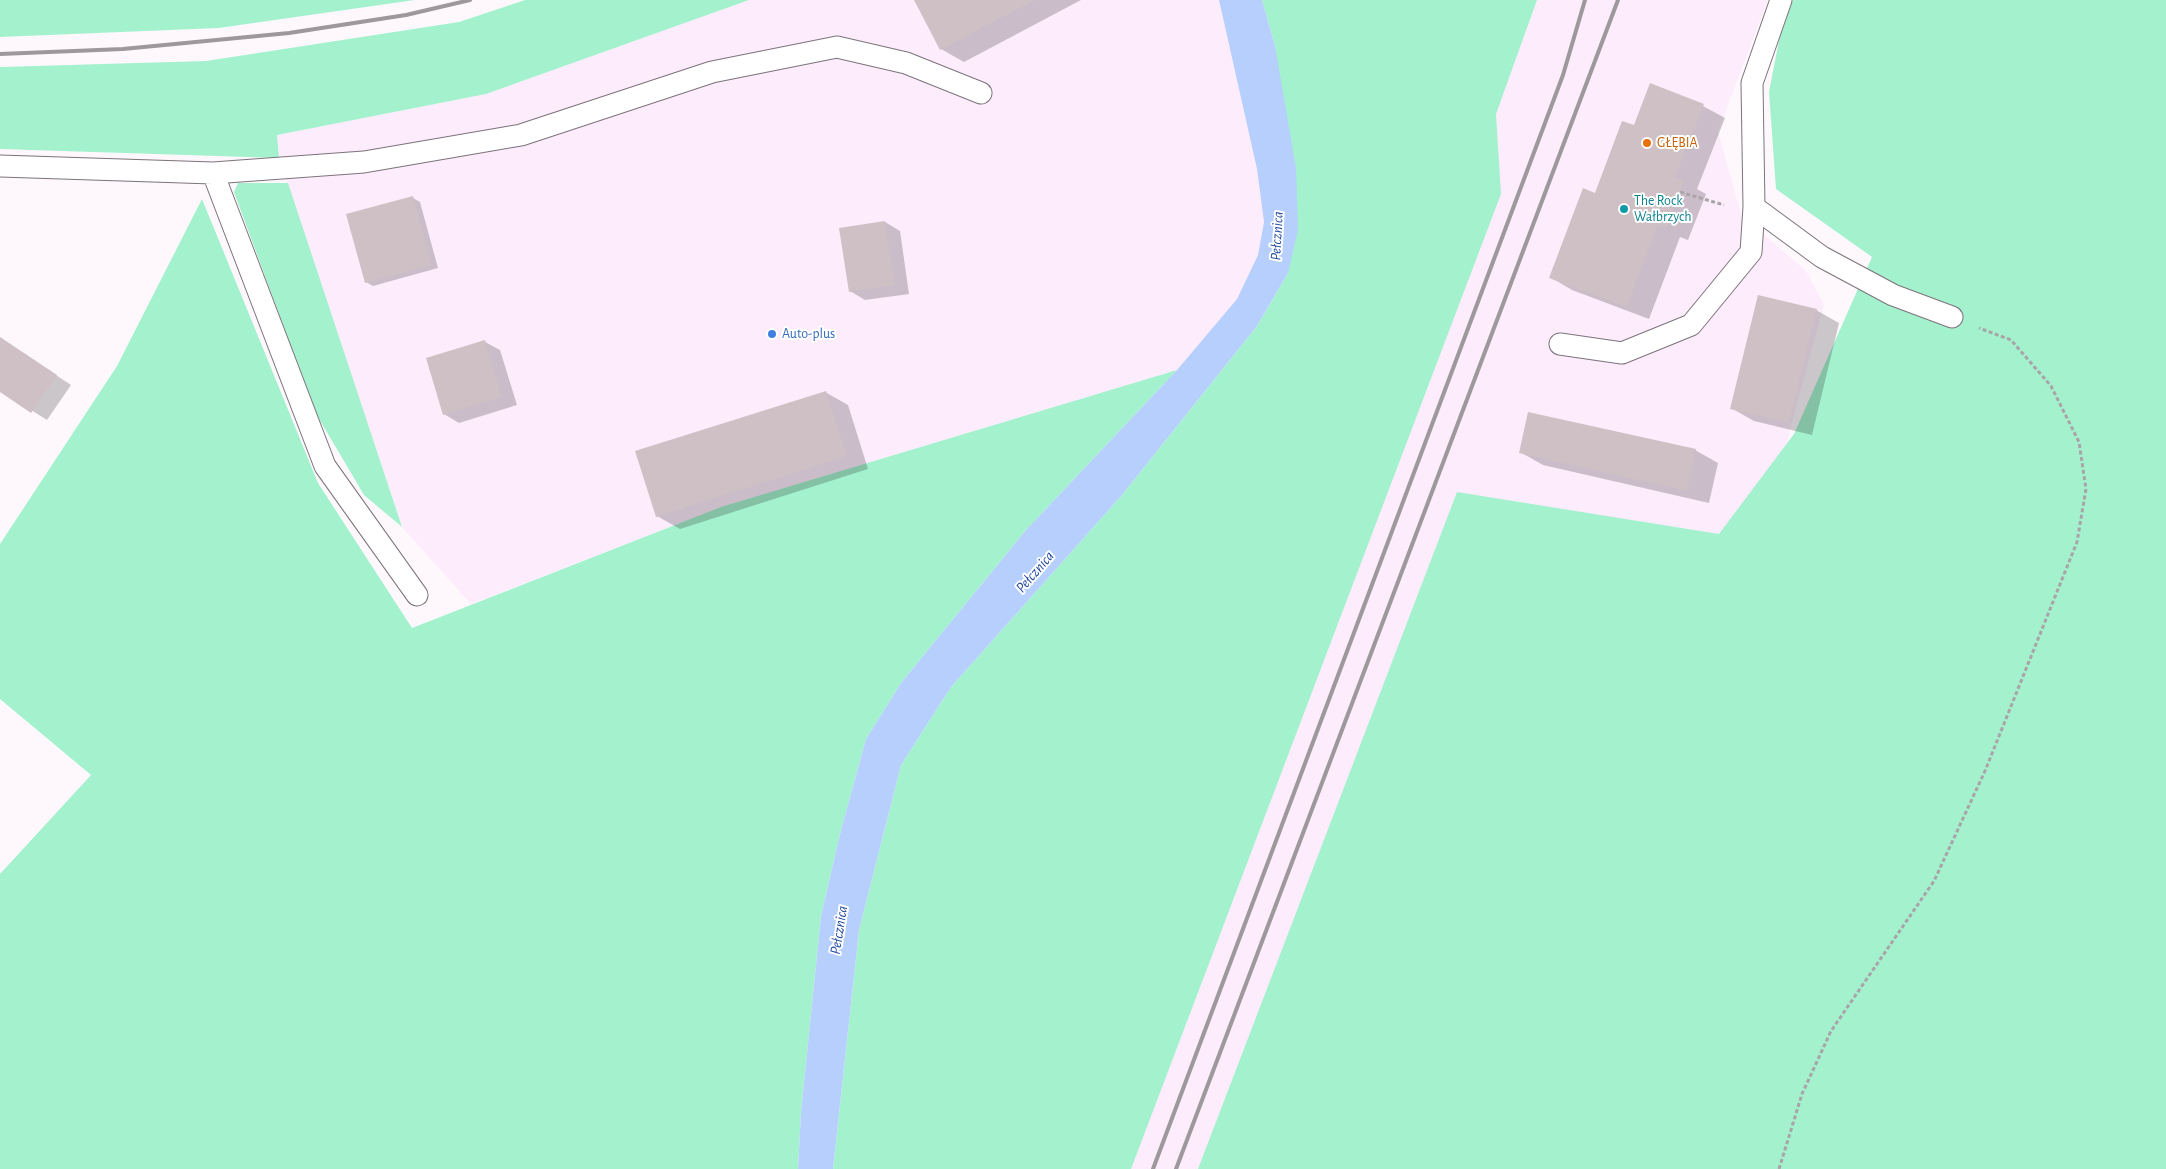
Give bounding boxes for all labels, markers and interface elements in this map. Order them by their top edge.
place label: GŁĘBIA [1657,135,1698,151]
marker: GŁĘBIA [1641,137,1653,149]
place label: The Rock Wałbrzych [1634,193,1692,226]
marker: The Rock Wałbrzych [1618,203,1630,215]
water label: Pełcznica [1267,211,1287,261]
place label: Auto-plus [782,326,835,342]
marker: Auto-plus [766,328,778,340]
water label: Pełcznica [1012,548,1058,596]
water label: Pełcznica [826,904,852,956]

